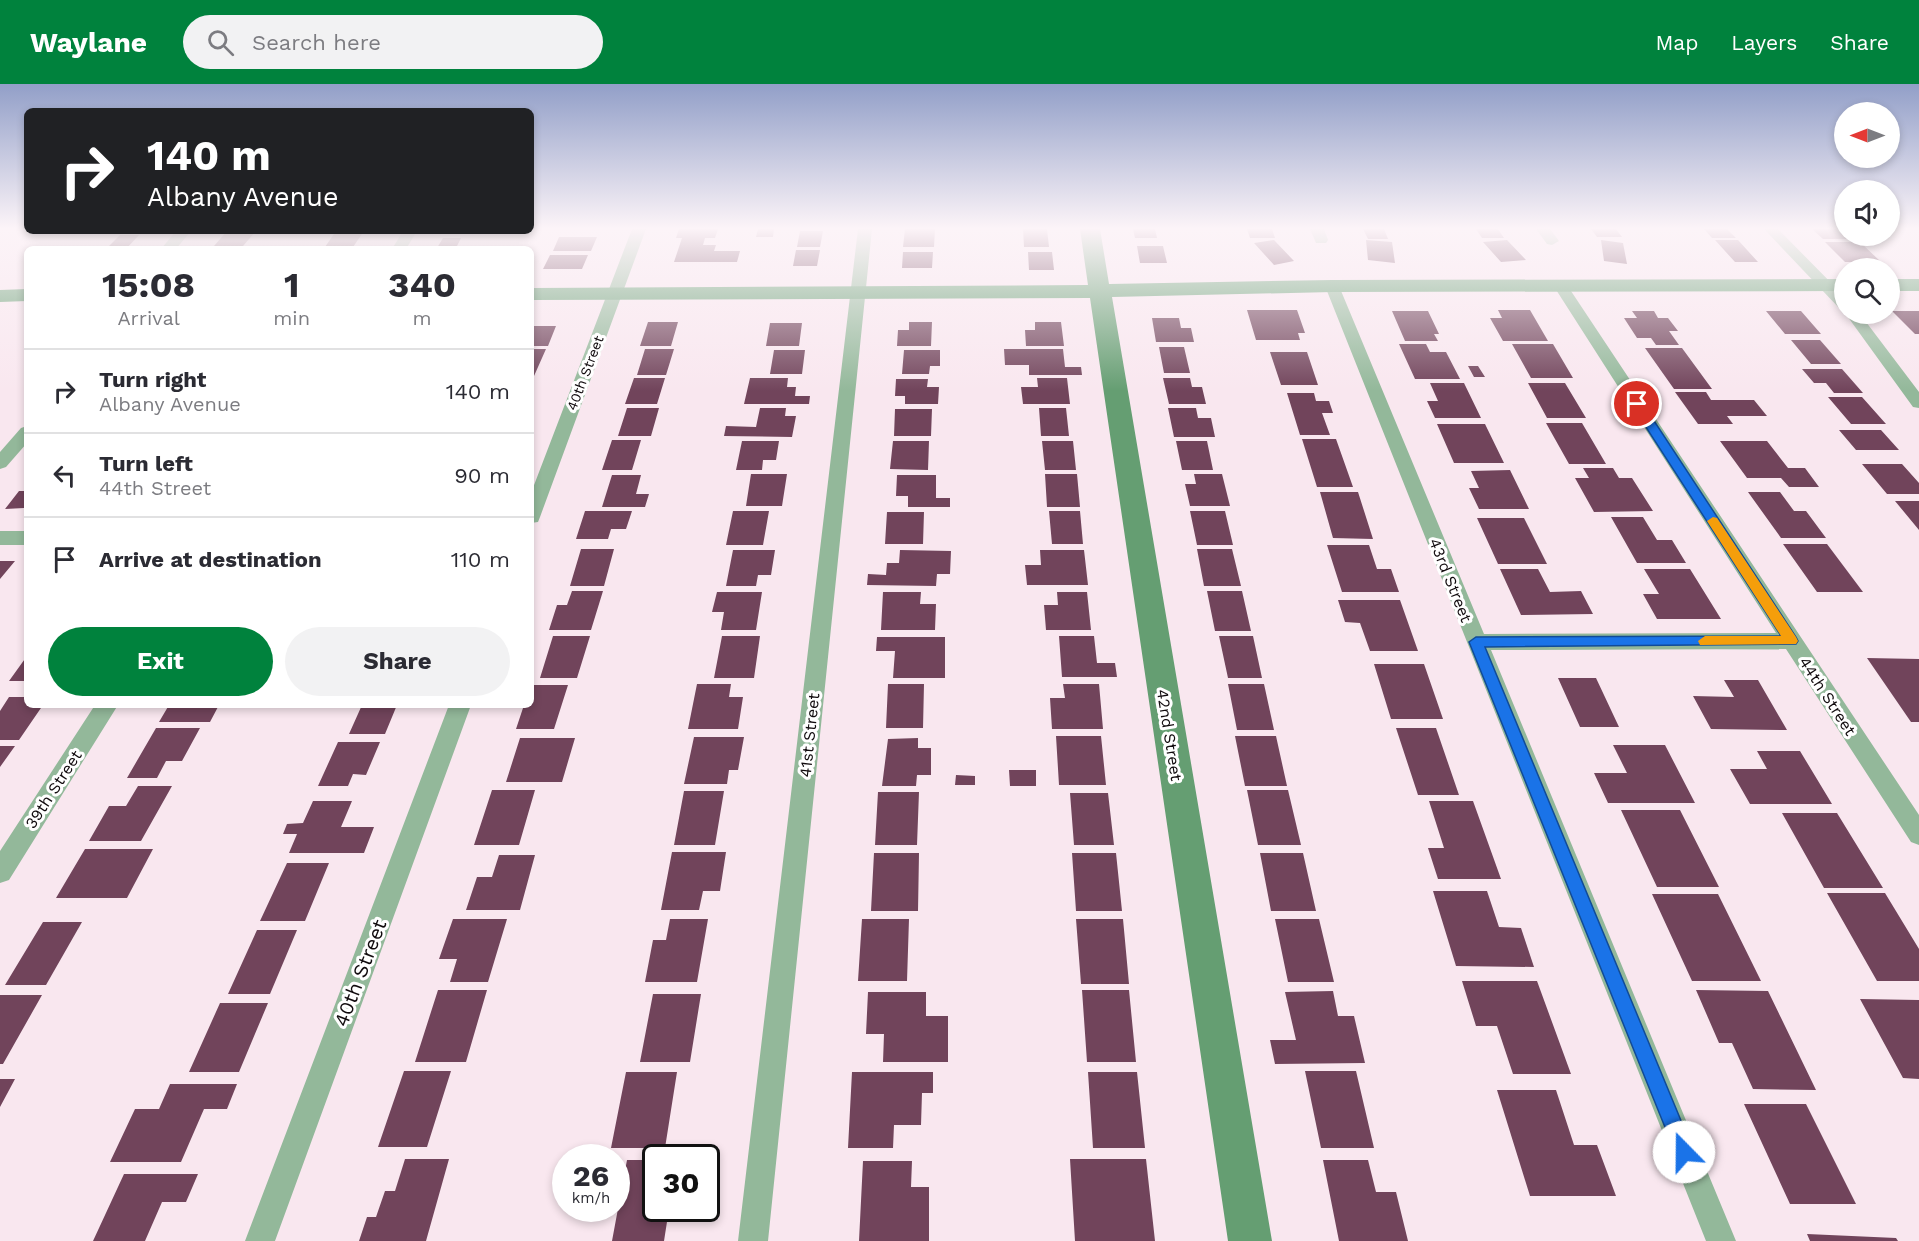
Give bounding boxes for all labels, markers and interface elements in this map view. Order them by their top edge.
search box [183,15,603,69]
text: Waylane [30,26,147,59]
icon: search [204,26,237,59]
text: Search here [252,30,381,55]
text: Map [1655,30,1698,55]
text: Layers [1731,30,1797,55]
text: Share [1830,30,1889,55]
north arrow [1834,102,1900,168]
map controls [1834,102,1900,324]
text: 140 m [147,131,271,180]
icon: right [48,132,126,210]
button: sound [1834,180,1900,246]
text: Albany Avenue [147,181,339,213]
button: search [1834,258,1900,324]
text: 15:08 [102,264,195,306]
text: 1 [284,264,299,306]
text: 340 [388,264,456,306]
text: Arrival [117,306,180,330]
text: min [273,306,310,330]
text: m [412,306,432,330]
street label: 40th Street [563,333,607,413]
text: Turn right [99,367,206,392]
icon: right [48,375,81,408]
pin [1611,378,1662,429]
text: 140 m [446,379,510,404]
icon: arrive [1620,387,1653,420]
text: Albany Avenue [99,392,241,416]
text: Turn left [99,451,193,476]
icon: left [48,459,81,492]
text: 90 m [454,463,510,488]
text: 44th Street [99,476,211,500]
street label: 43rd Street [1425,535,1476,625]
icon: arrive [48,543,81,576]
text: Arrive at destination [99,547,322,572]
text: 110 m [451,547,510,572]
button: Exit [48,627,273,696]
button: Share [285,627,510,696]
street label: 44th Street [1795,653,1860,739]
street label: 42nd Street [1153,688,1186,783]
street label: 41st Street [796,692,823,778]
street label: 39th Street [21,746,86,832]
street label: 40th Street [329,916,392,1030]
position arrow [1652,1120,1716,1184]
speed limit sign: 30 [642,1144,720,1222]
text: 26 [573,1158,609,1193]
text: km/h [572,1189,610,1207]

